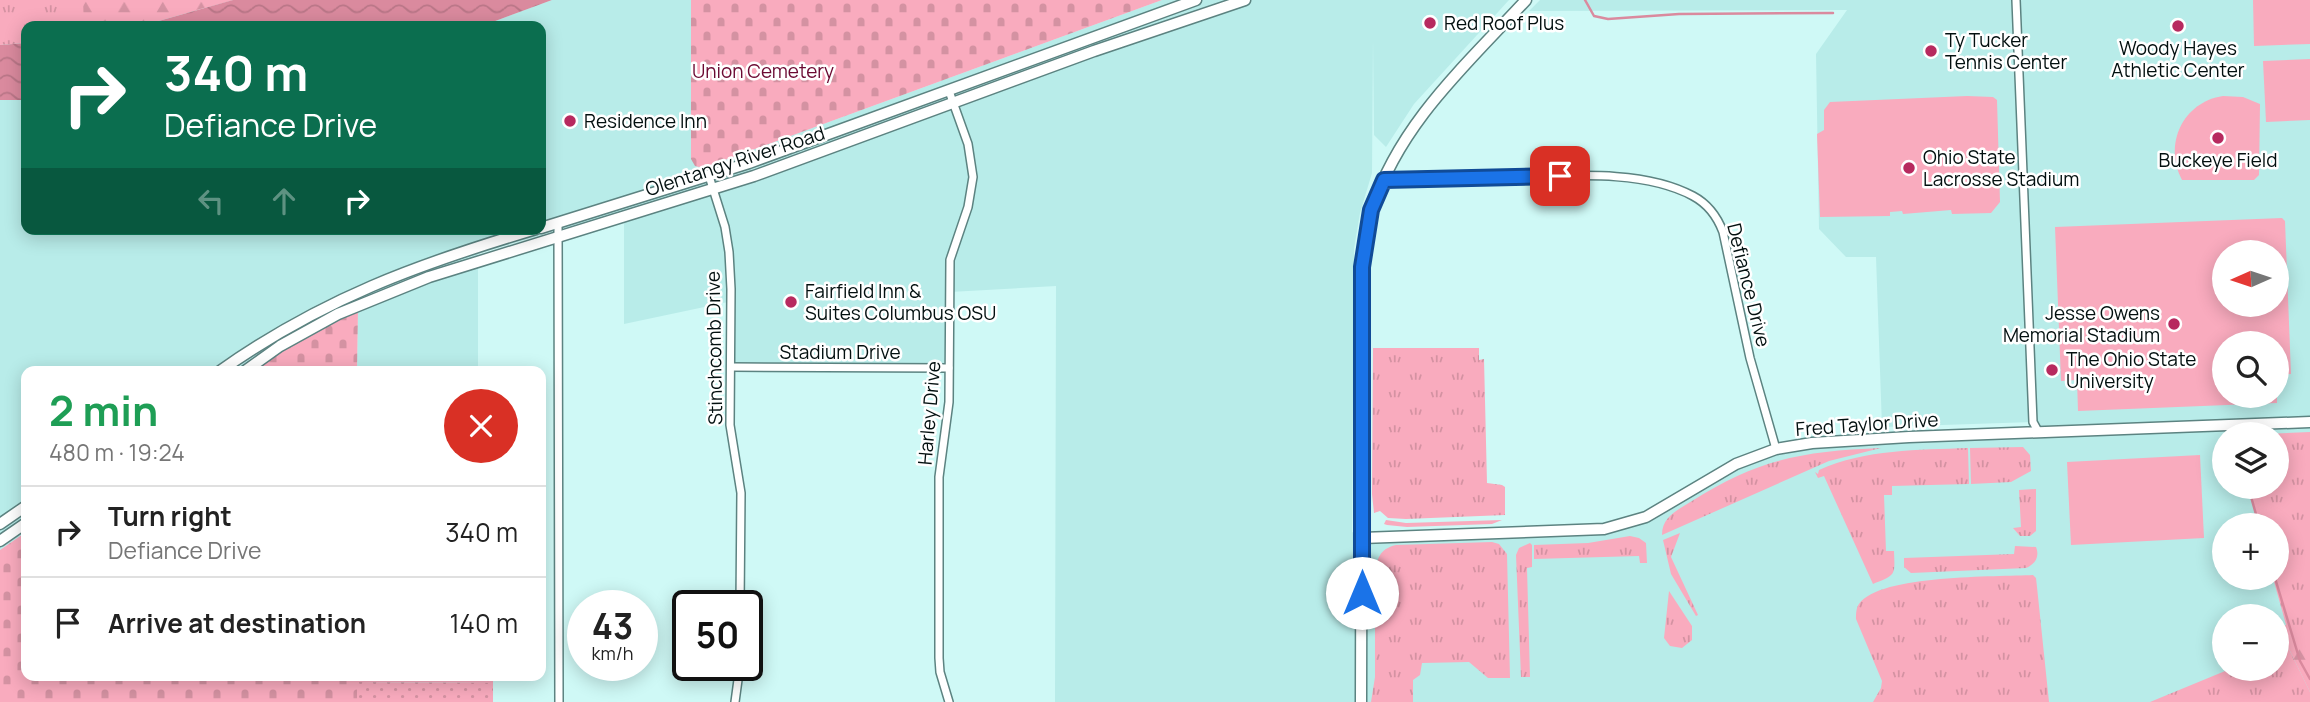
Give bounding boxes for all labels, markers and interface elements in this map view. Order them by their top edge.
place label: Red Roof Plus [1444,10,1564,36]
marker: Red Roof Plus [1422,15,1438,31]
marker: Woody Hayes Athletic Center [2170,18,2186,34]
place label: Ty Tucker Tennis Center [1945,27,2067,75]
place label: Woody Hayes Athletic Center [2111,35,2245,83]
text: 340 m [164,39,308,106]
marker: Ty Tucker Tennis Center [1923,43,1939,59]
icon: right [49,49,140,140]
park label: Union Cemetery [692,58,834,84]
text: Defiance Drive [164,103,377,147]
place label: Residence Inn [584,108,707,134]
marker: Residence Inn [562,113,578,129]
street label: Olentangy River Road [642,120,828,202]
marker: Buckeye Field [2210,130,2226,146]
place label: Ohio State Lacrosse Stadium [1923,144,2079,192]
pin [1530,146,1590,206]
place label: Buckeye Field [2159,147,2277,173]
icon: arrive [1541,157,1579,195]
marker: Ohio State Lacrosse Stadium [1901,160,1917,176]
icon: left [192,182,230,220]
icon: ahead [265,182,303,220]
icon: right [338,182,376,220]
street label: Defiance Drive [1721,220,1777,350]
north arrow [2212,240,2289,317]
map controls [2212,240,2289,681]
street label: Stinchcomb Drive [700,271,728,425]
place label: Fairfield Inn & Suites Columbus OSU [805,278,996,326]
marker: Fairfield Inn & Suites Columbus OSU [783,294,799,310]
place label: Jesse Owens Memorial Stadium [2003,300,2160,348]
marker: Jesse Owens Memorial Stadium [2166,316,2182,332]
button: search [2212,331,2289,408]
street label: Stadium Drive [779,339,901,365]
place label: The Ohio State University [2066,346,2196,394]
street label: Harley Drive [912,360,946,466]
marker: The Ohio State University [2044,362,2060,378]
text: 2 min [49,381,158,439]
button: close [444,389,518,463]
street label: Fred Taylor Drive [1795,406,1939,442]
button: layers [2212,422,2289,499]
text: 480 m · 19:24 [49,436,185,468]
text: Turn right [108,498,232,534]
icon: right [49,513,87,551]
button: + [2212,513,2289,590]
text: 340 m [445,514,518,550]
text: Defiance Drive [108,534,261,566]
position arrow [1325,556,1399,630]
speed limit sign: 50 [672,590,763,681]
text: 43 [592,602,633,650]
icon: arrive [49,604,87,642]
button: − [2212,604,2289,681]
text: Arrive at destination [108,605,366,641]
text: 140 m [449,605,518,641]
text: km/h [592,641,633,665]

